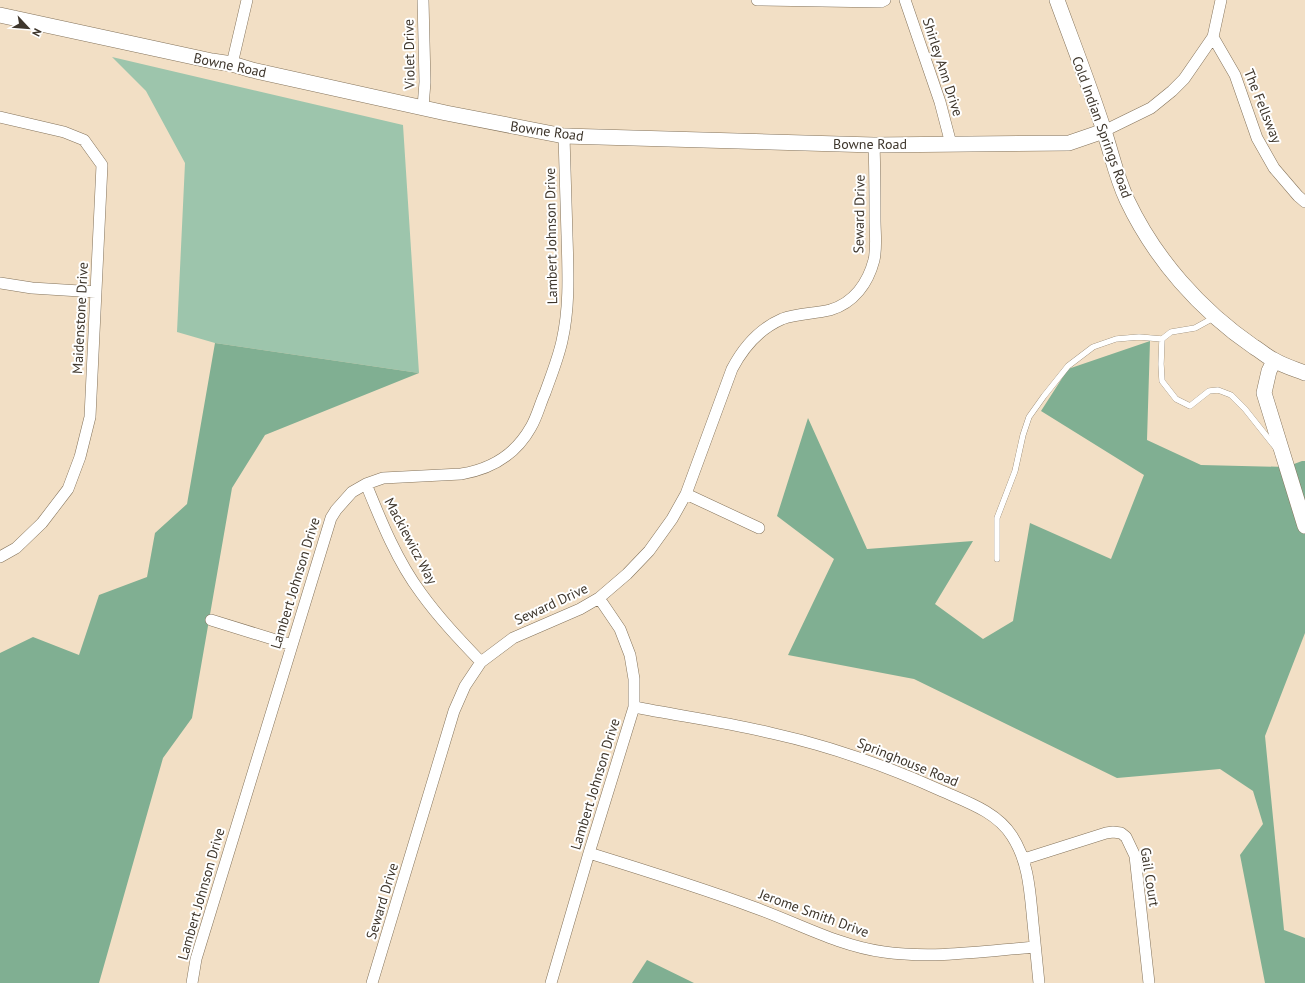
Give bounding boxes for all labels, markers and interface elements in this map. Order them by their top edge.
north arrow [8,8,48,48]
street label: Shirley Ann Drive [919,16,967,118]
street label: Violet Drive [399,19,419,90]
text: N [29,26,45,39]
street label: Bowne Road [192,49,268,81]
street label: Cold Indian Springs Road [1068,54,1136,200]
street label: The Fellsway [1240,66,1286,146]
street label: Bowne Road [509,117,585,145]
street label: Bowne Road [833,135,907,153]
street label: Lambert Johnson Drive [541,168,561,304]
street label: Seward Drive [849,174,869,254]
street label: Maidenstone Drive [68,262,92,374]
street label: Mackiewicz Way [381,495,442,588]
street label: Lambert Johnson Drive [266,515,324,651]
street label: Seward Drive [511,579,591,629]
street label: Lambert Johnson Drive [566,716,624,852]
street label: Springhouse Road [855,733,961,791]
street label: Lambert Johnson Drive [174,826,228,962]
street label: Gail Court [1136,846,1164,908]
street label: Seward Drive [362,861,402,941]
street label: Jerome Smith Drive [756,884,871,941]

